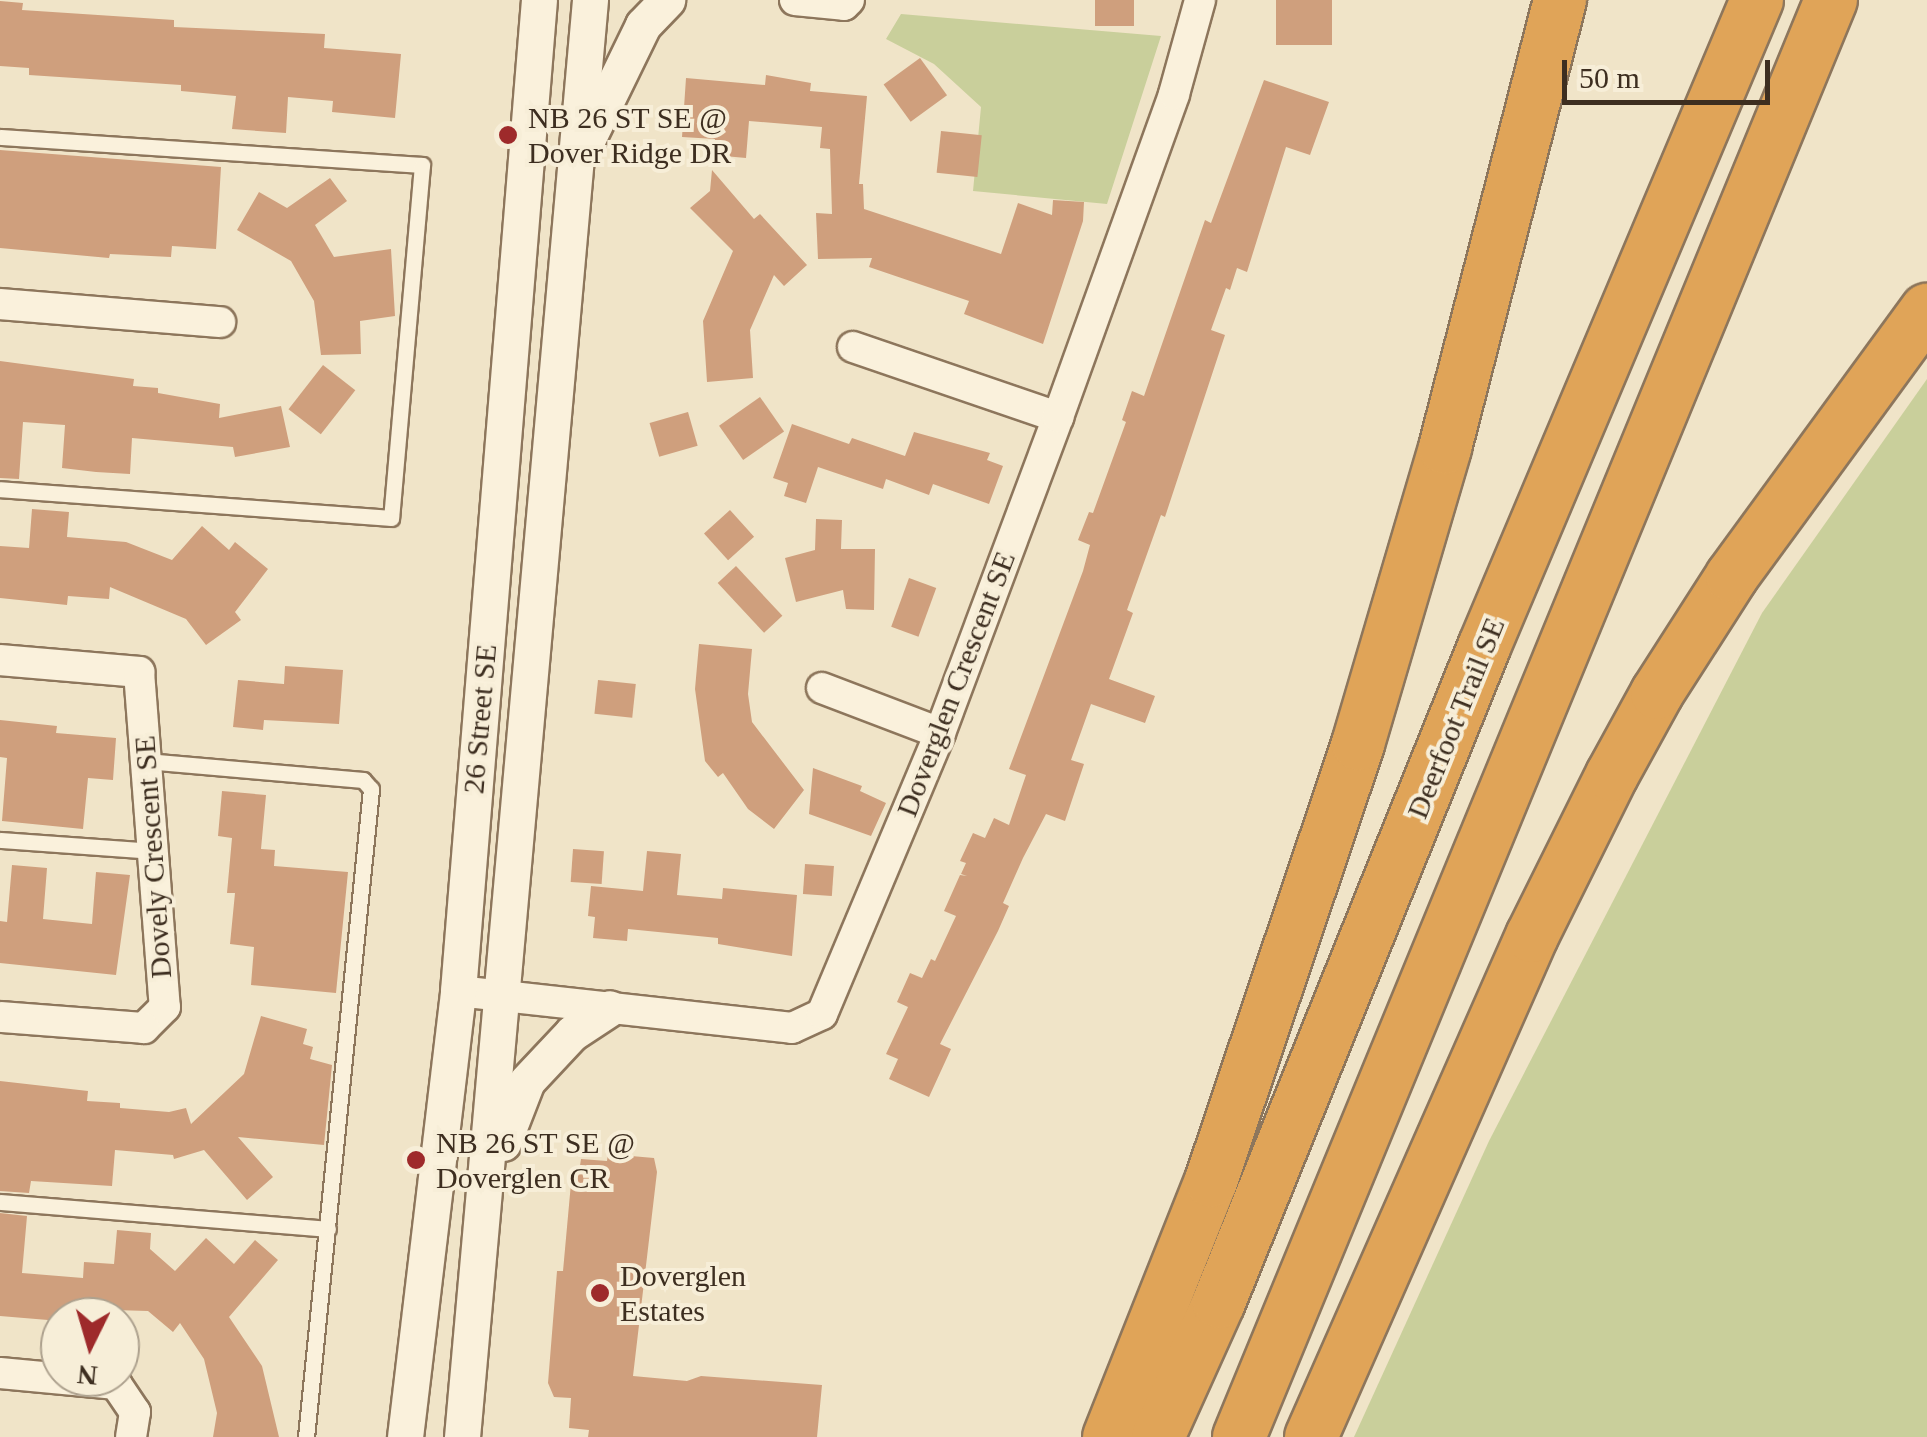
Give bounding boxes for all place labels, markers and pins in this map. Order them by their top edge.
place label: NB 26 ST SE @ Dover Ridge DR [528,100,731,170]
marker: NB 26 ST SE @ Dover Ridge DR [497,124,519,146]
place label: NB 26 ST SE @ Doverglen CR [436,1125,635,1196]
marker: NB 26 ST SE @ Doverglen CR [405,1149,427,1171]
place label: Doverglen Estates [620,1258,746,1328]
marker: Doverglen Estates [589,1282,611,1304]

